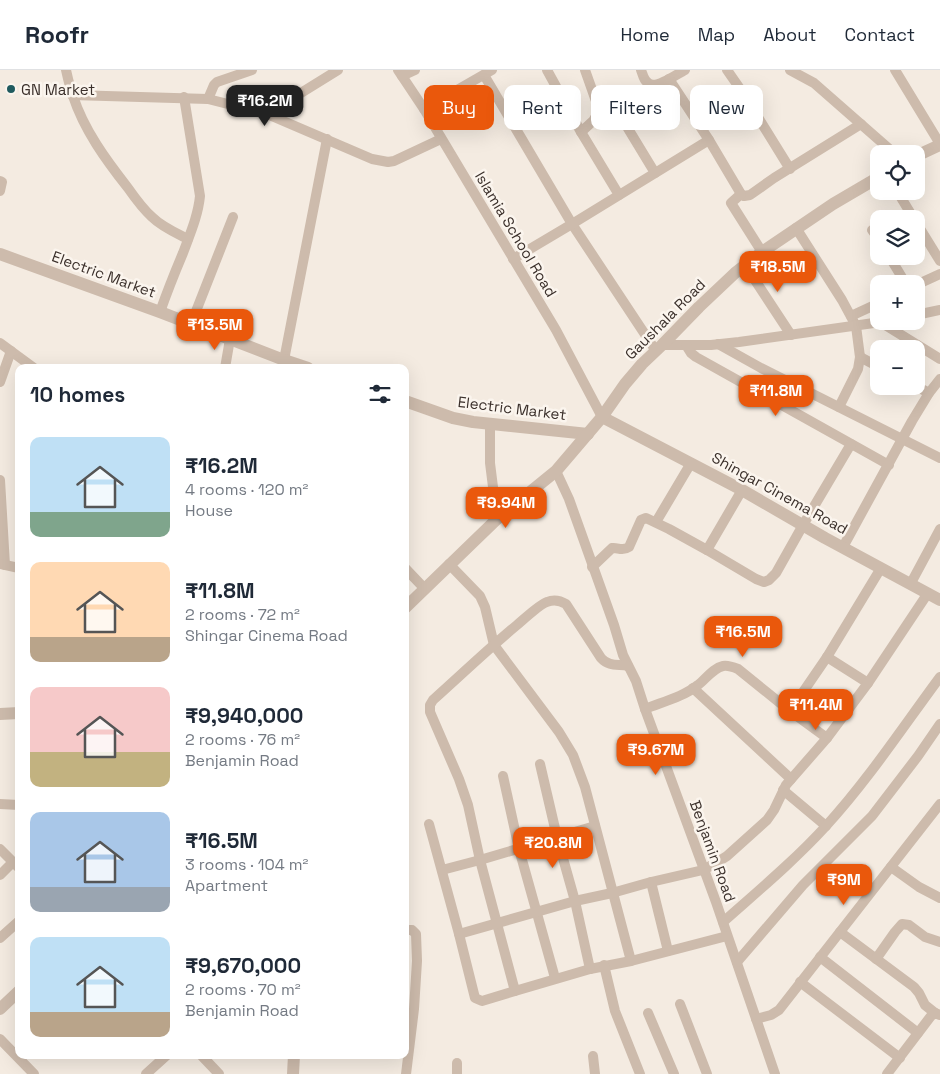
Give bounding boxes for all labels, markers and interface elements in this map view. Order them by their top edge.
text: Roofr [25,19,89,50]
text: Home [621,23,670,46]
text: Map [698,23,735,46]
text: About [763,23,817,46]
text: Contact [845,23,915,46]
place label: GN Market [21,80,95,99]
marker: GN Market [5,83,17,95]
pin: ₹16.2M [224,85,306,127]
chip: Buy [424,85,494,130]
chip: Rent [504,85,581,130]
chip: Filters [591,85,680,130]
chip: New [690,85,763,130]
text: ₹16.2M [237,90,293,111]
map controls [870,145,925,395]
button: locate [870,145,925,200]
street label: Islamia School Road [471,168,561,300]
button: layers [870,210,925,265]
street label: Electric Market [49,246,159,302]
pin: ₹18.5M [737,250,819,293]
text: ₹18.5M [750,256,806,277]
street label: Gaushala Road [621,275,709,363]
button: + [870,275,925,330]
pin: ₹13.5M [174,308,256,351]
text: ₹13.5M [187,314,243,335]
button: − [870,340,925,395]
pin: ₹11.8M [735,374,817,417]
icon: filters [366,380,394,408]
text: ₹11.8M [750,380,802,401]
text: 10 homes [30,381,125,408]
street label: Electric Market [457,392,567,424]
street label: Shingar Cinema Road [709,448,851,538]
text: ₹16.2M [185,452,258,479]
icon: home [70,457,130,517]
text: 4 rooms · 120 m² [185,479,308,500]
pin: ₹9.94M [465,486,547,529]
text: ₹9.94M [477,492,535,513]
text: House [185,500,233,521]
text: ₹11.8M [185,577,254,604]
icon: home [70,582,130,642]
text: 2 rooms · 72 m² [185,604,300,625]
pin: ₹16.5M [702,616,784,658]
text: ₹16.5M [715,621,771,642]
text: Shingar Cinema Road [185,625,348,646]
pin: ₹11.4M [775,688,857,731]
text: ₹11.4M [789,694,843,715]
text: ₹9,940,000 [185,702,303,729]
icon: home [70,707,130,767]
text: 2 rooms · 76 m² [185,729,300,750]
pin: ₹9.67M [615,734,697,776]
text: ₹9.67M [628,739,684,760]
text: Benjamin Road [185,750,299,771]
street label: Benjamin Road [686,798,740,904]
pin: ₹20.8M [512,826,594,869]
text: ₹16.5M [185,827,258,854]
icon: home [70,832,130,892]
text: ₹20.8M [524,832,582,853]
text: 3 rooms · 104 m² [185,854,308,875]
pin: ₹9M [820,864,868,906]
text: ₹9M [827,869,861,890]
text: Apartment [185,875,268,896]
text: ₹9,670,000 [185,952,301,979]
icon: home [70,957,130,1017]
text: 2 rooms · 70 m² [185,979,301,1000]
text: Benjamin Road [185,1000,299,1021]

